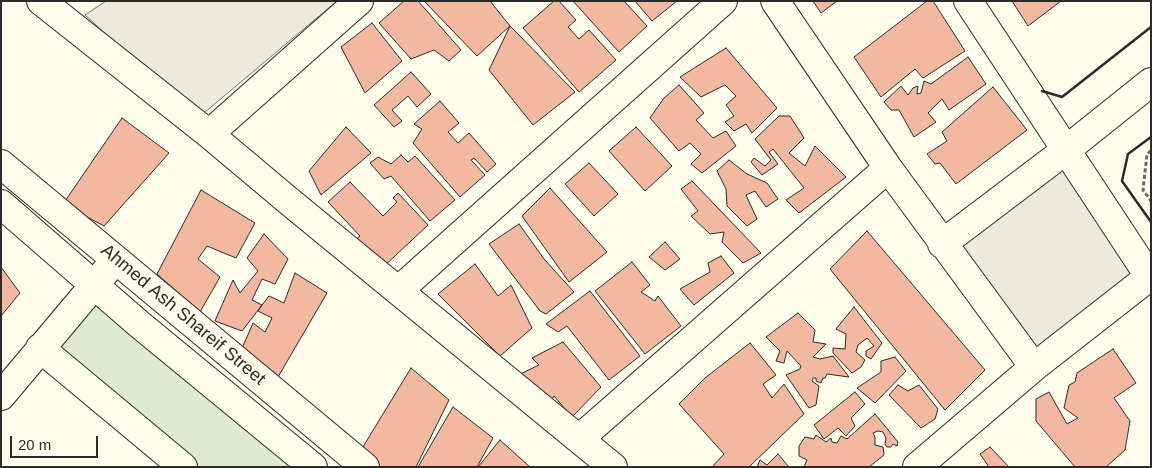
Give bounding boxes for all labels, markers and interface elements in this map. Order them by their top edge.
street label: Ahmed Ash Shareif Street [96,240,270,390]
scale bar [12,426,100,458]
text: 20 m [18,436,51,453]

